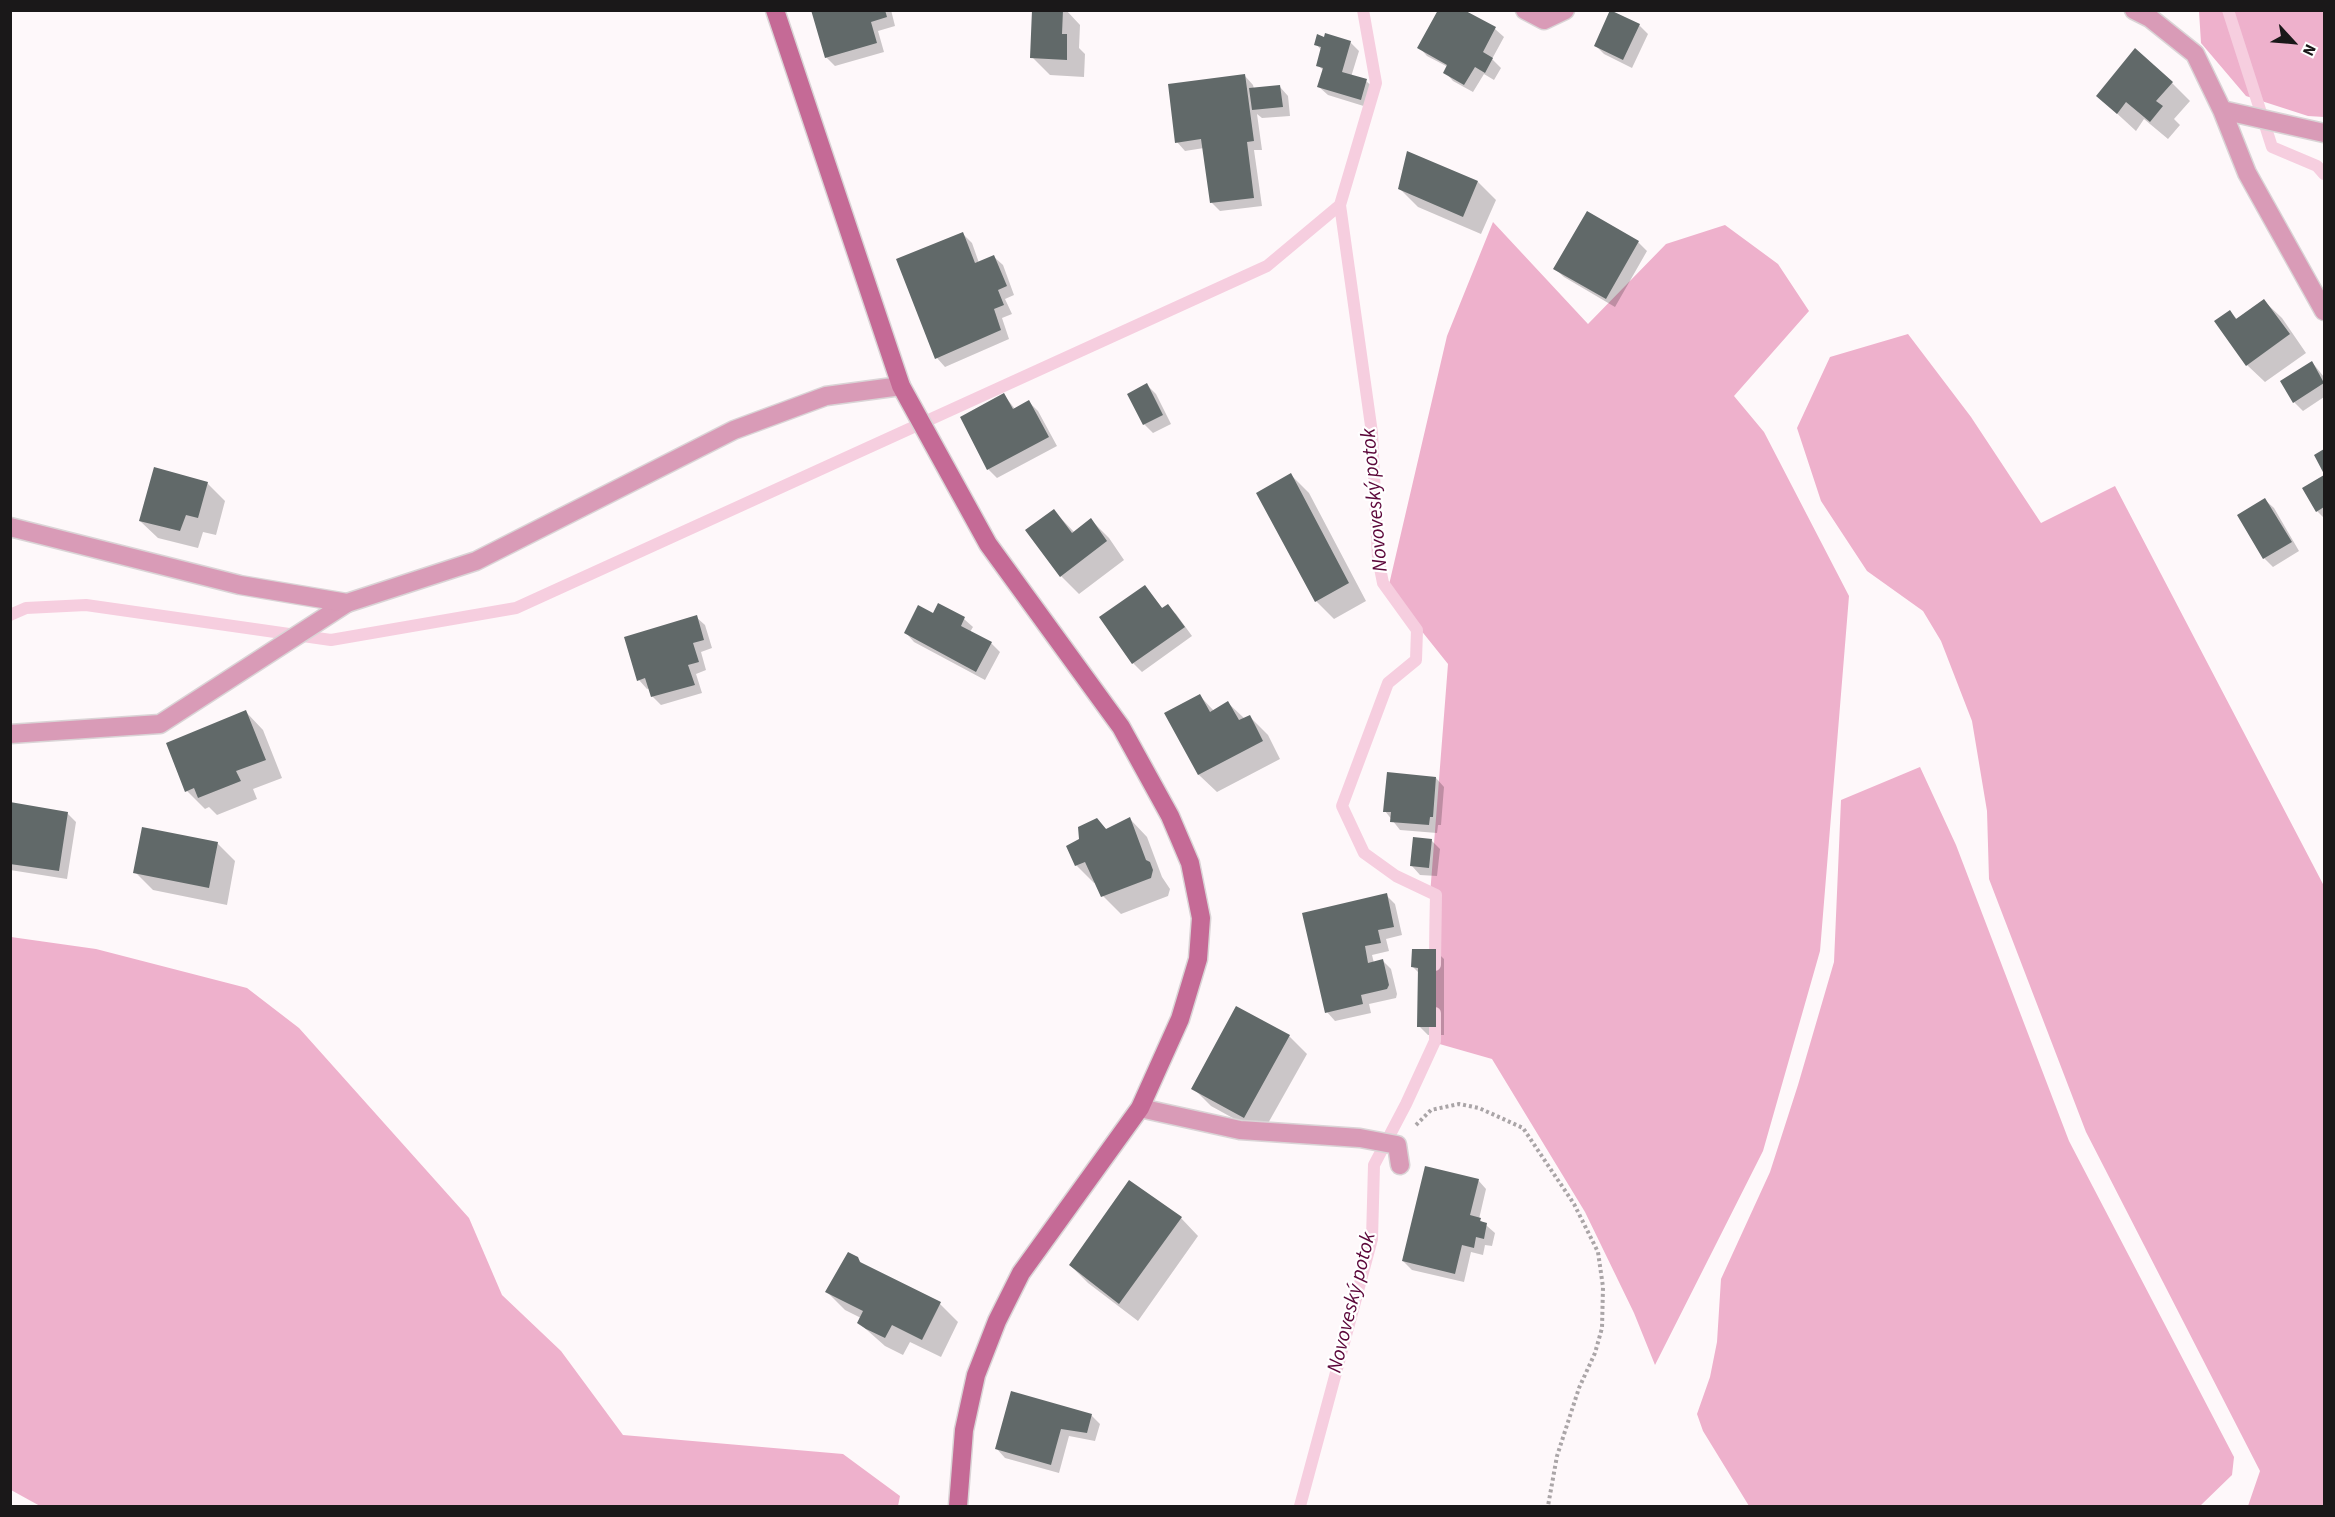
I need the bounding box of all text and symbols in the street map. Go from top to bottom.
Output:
north arrow [2263,12,2323,72]
text: N [2297,40,2321,59]
water label: Novoveský potok [1357,427,1395,573]
water label: Novoveský potok [1323,1230,1383,1376]

